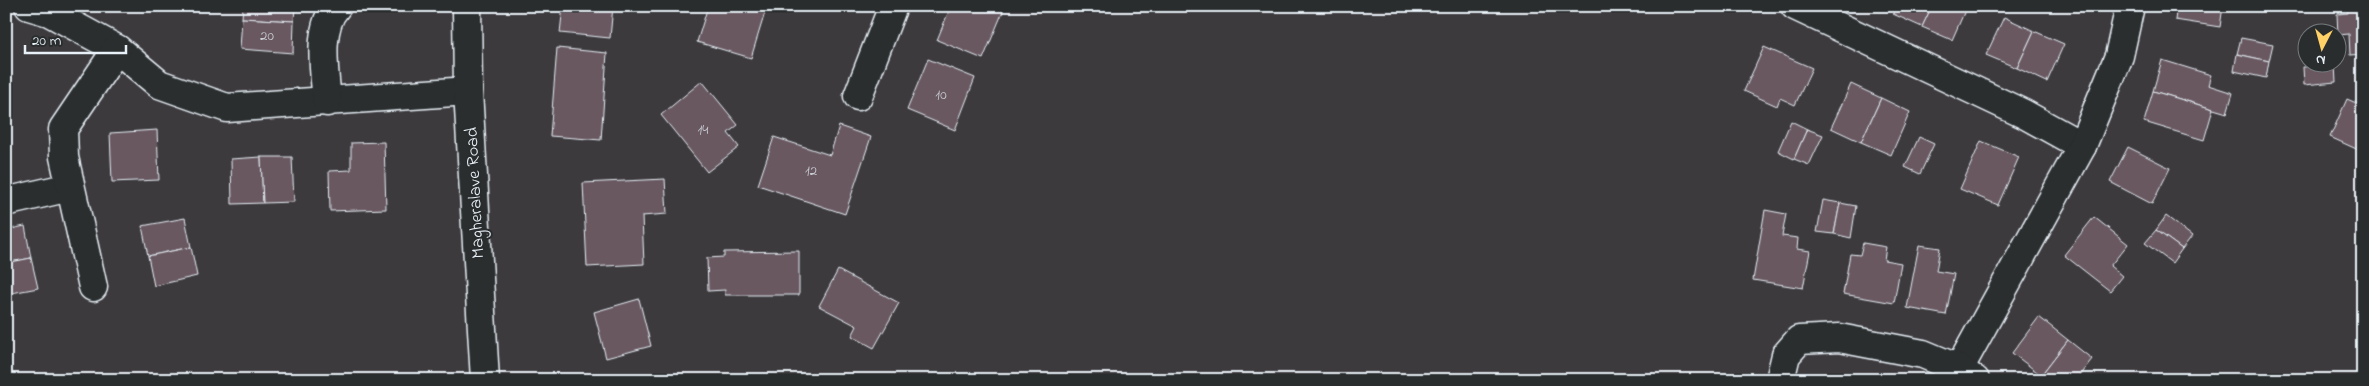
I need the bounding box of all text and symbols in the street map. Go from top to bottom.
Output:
scale bar [25,22,126,54]
north arrow [2296,22,2346,72]
house number: 20 [260,25,274,47]
text: 20 m [32,30,62,52]
text: N [2315,49,2327,70]
house number: 10 [935,84,947,106]
house number: 14 [698,119,708,141]
street label: Magheralave Road [460,126,493,259]
house number: 12 [805,160,818,182]

